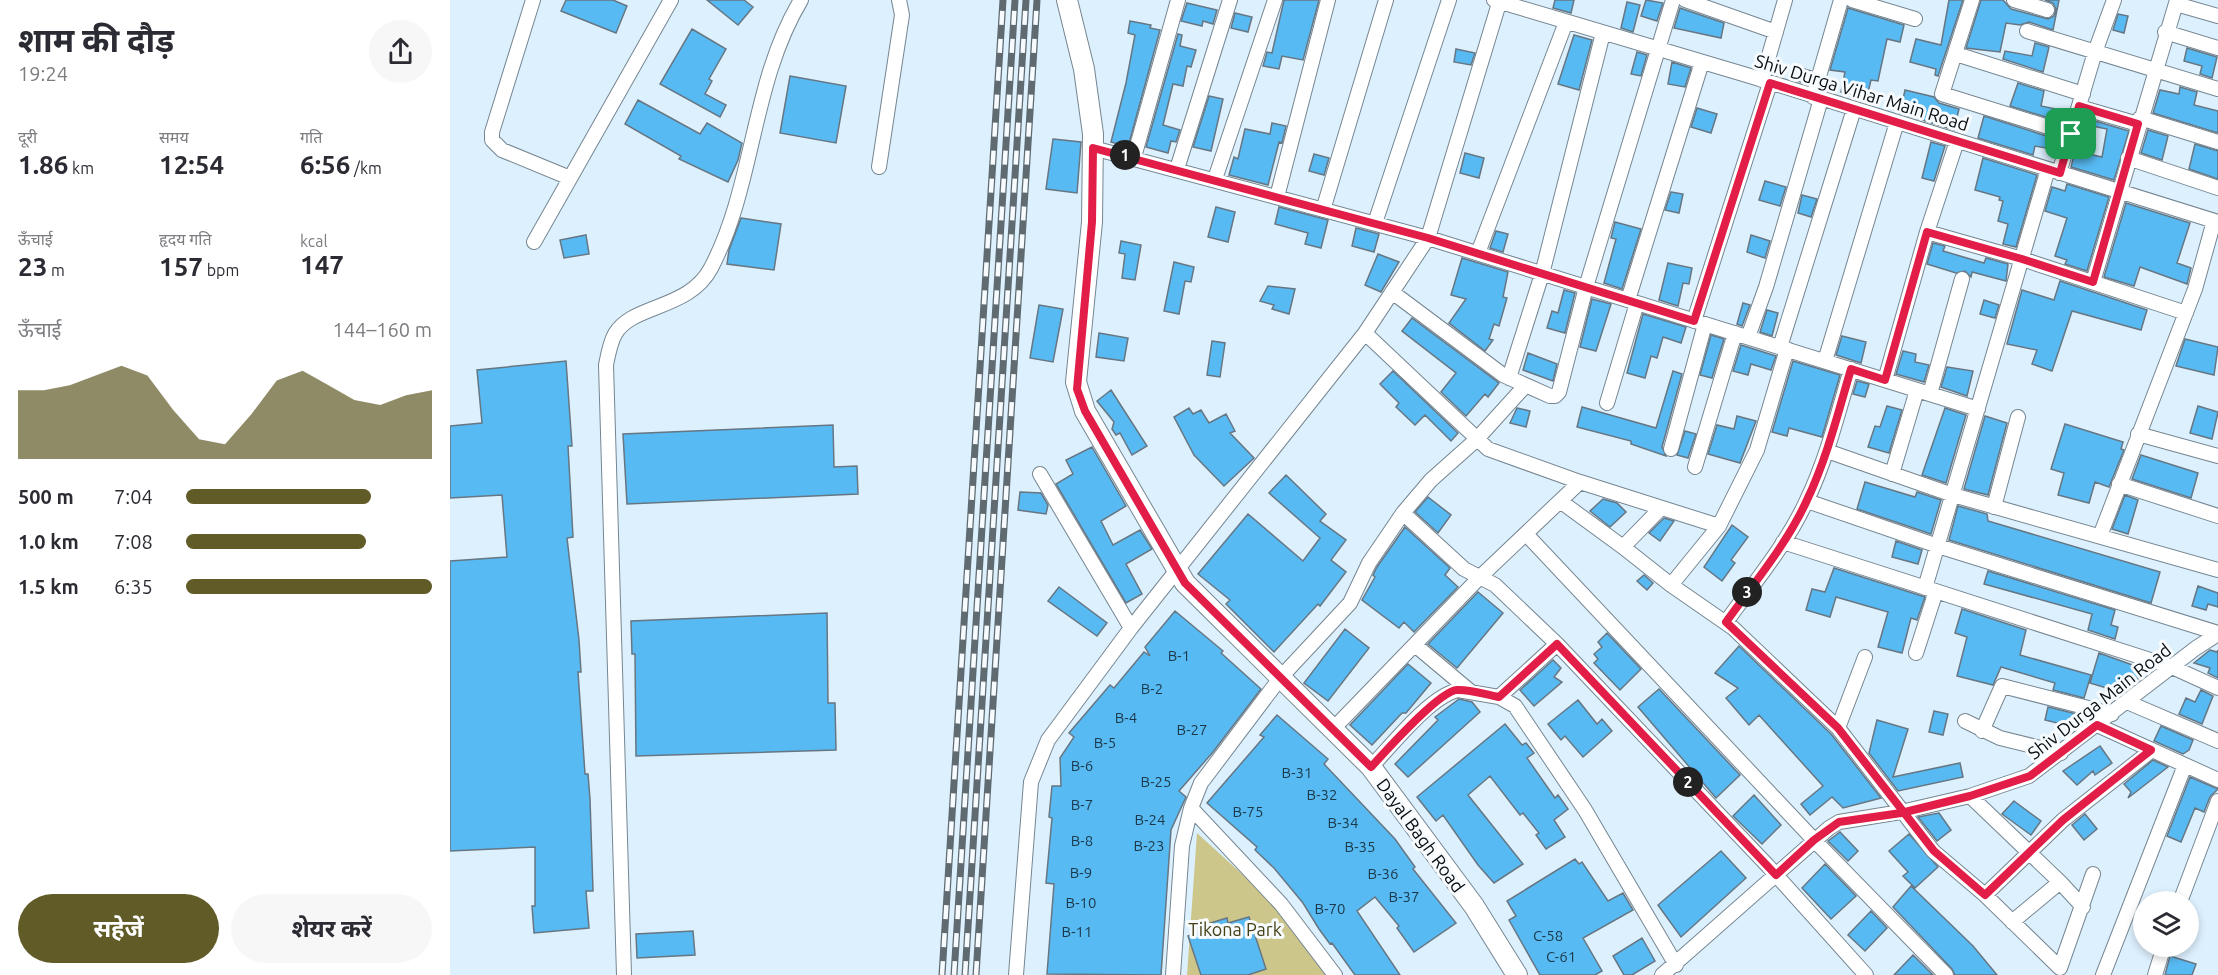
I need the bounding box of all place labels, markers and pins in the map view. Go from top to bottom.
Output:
pin [2045,108,2096,159]
pin: 1 [1110,140,1140,170]
pin: 3 [1732,577,1762,607]
pin: 2 [1673,767,1703,797]

